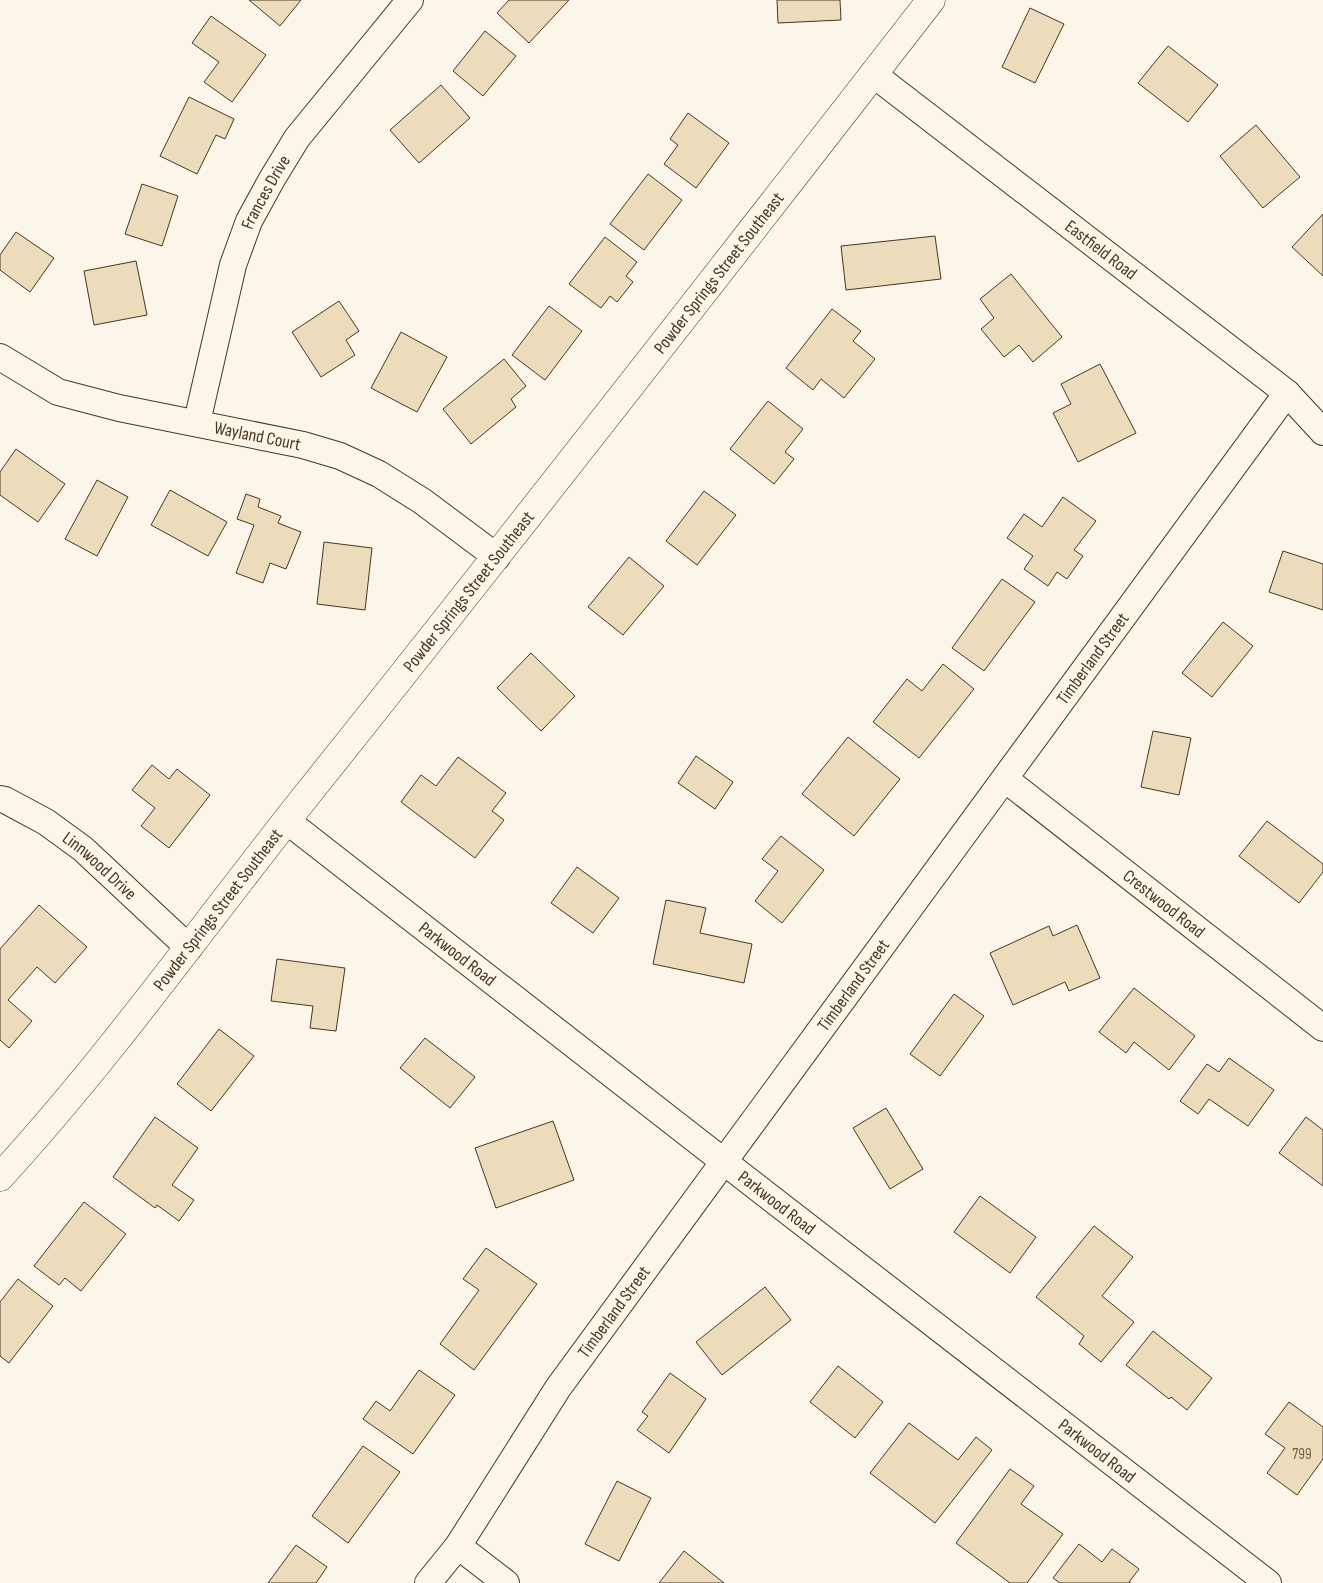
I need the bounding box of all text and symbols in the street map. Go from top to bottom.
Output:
street label: Frances Drive [237,152,295,232]
street label: Powder Springs Street Southeast [650,188,789,358]
street label: Eastfield Road [1061,216,1141,284]
street label: Wayland Court [212,417,303,455]
street label: Powder Springs Street Southeast [399,507,539,676]
street label: Timberland Street [1052,608,1134,709]
street label: Powder Springs Street Southeast [149,824,287,995]
street label: Linnwood Drive [58,828,141,905]
street label: Crestwood Road [1119,865,1209,942]
street label: Parkwood Road [414,918,500,991]
street label: Timberland Street [813,935,894,1035]
street label: Parkwood Road [734,1167,819,1239]
street label: Timberland Street [574,1262,655,1362]
street label: Parkwood Road [1054,1415,1139,1487]
house number: 799 [1292,1445,1312,1464]

